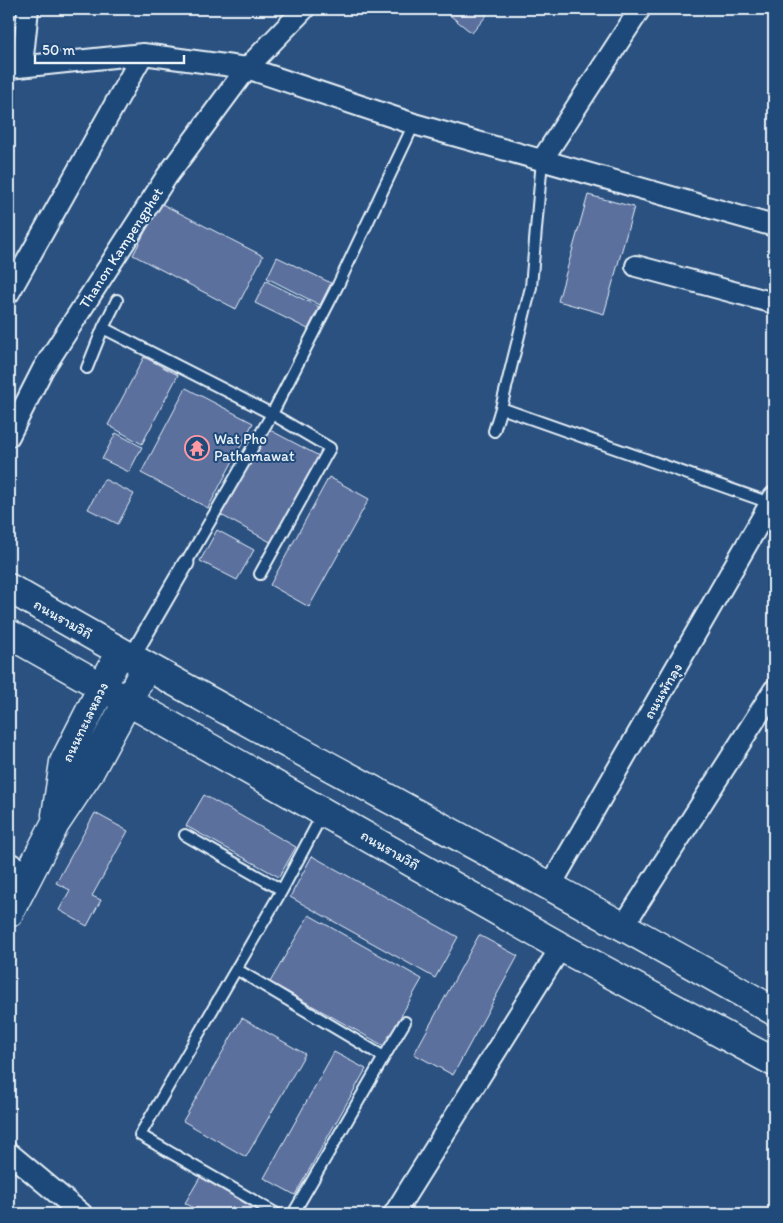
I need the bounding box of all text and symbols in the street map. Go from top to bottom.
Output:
scale bar [35,32,184,64]
text: 50 m [42,41,75,59]
street label: Thanon Kampengphet [75,184,167,312]
place label: Wat Pho Pathamawat [214,430,295,465]
temple icon: Wat Pho Pathamawat [184,435,210,461]
street label: ถนนรามวิถี [30,595,96,643]
street label: ถนนพัทลุง [640,660,687,723]
street label: ถนนทะเลหลวง [58,679,112,765]
street label: ถนนรามวิถี [357,826,423,874]

